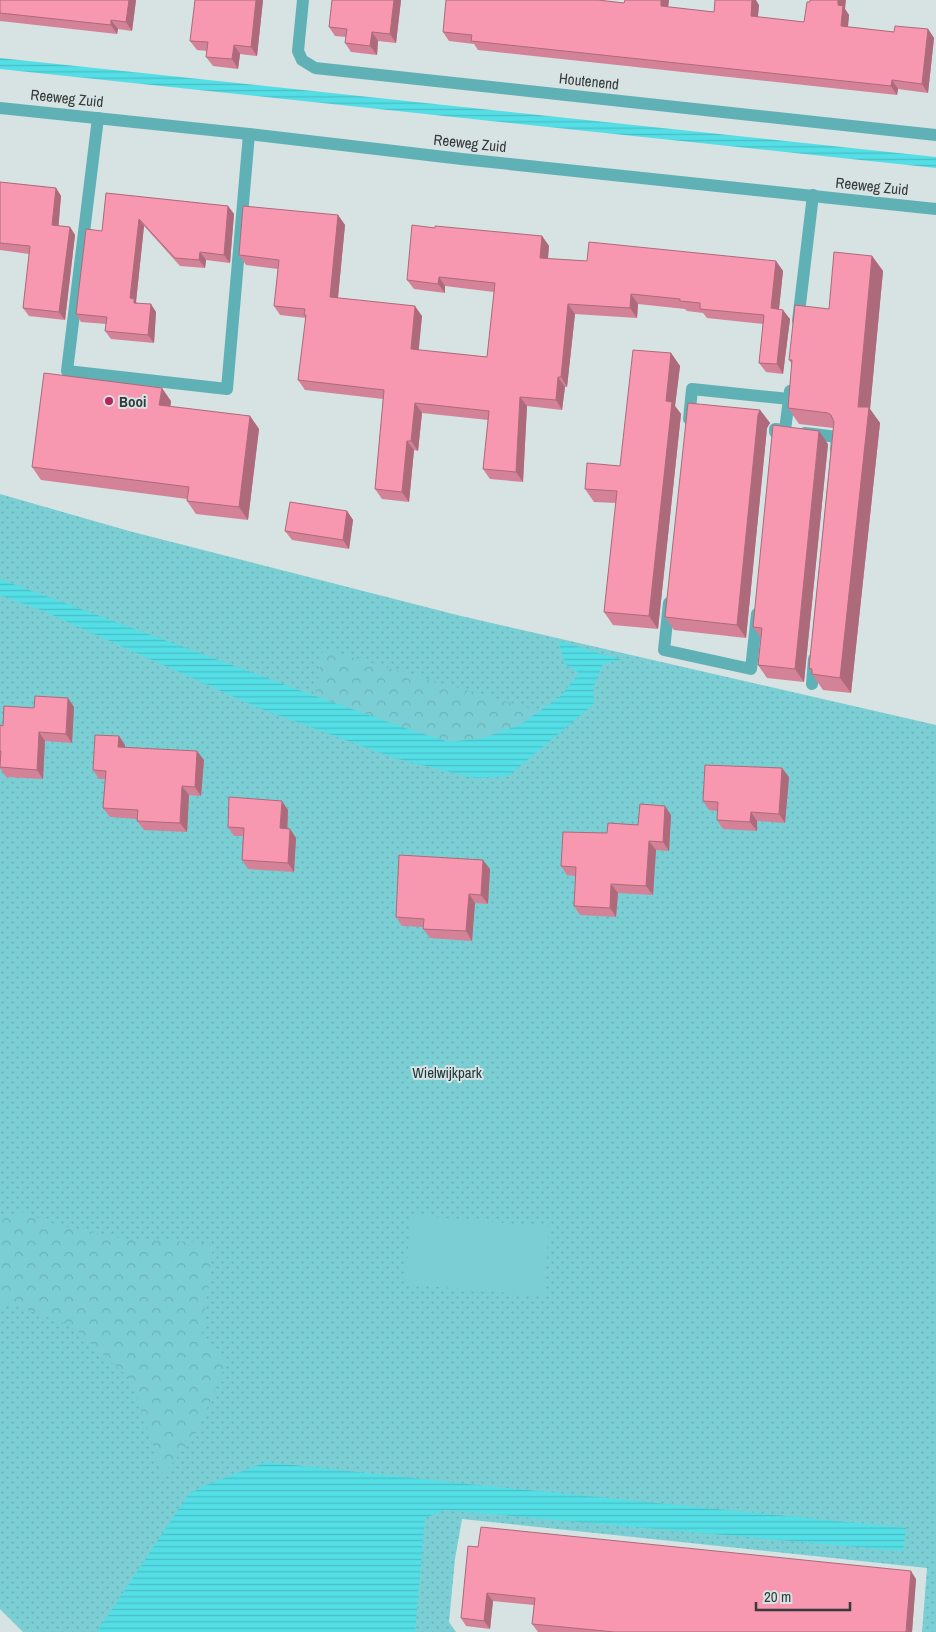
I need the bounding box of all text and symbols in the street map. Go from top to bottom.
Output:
street label: Houtenend [558,67,620,95]
street label: Reeweg Zuid [30,84,104,112]
street label: Reeweg Zuid [433,129,507,157]
street label: Reeweg Zuid [835,172,909,200]
place label: Booi [119,391,146,412]
marker: Booi [103,395,115,407]
park label: Wielwijkpark [412,1062,483,1083]
scale bar [756,1580,850,1612]
text: 20 m [764,1586,791,1607]

